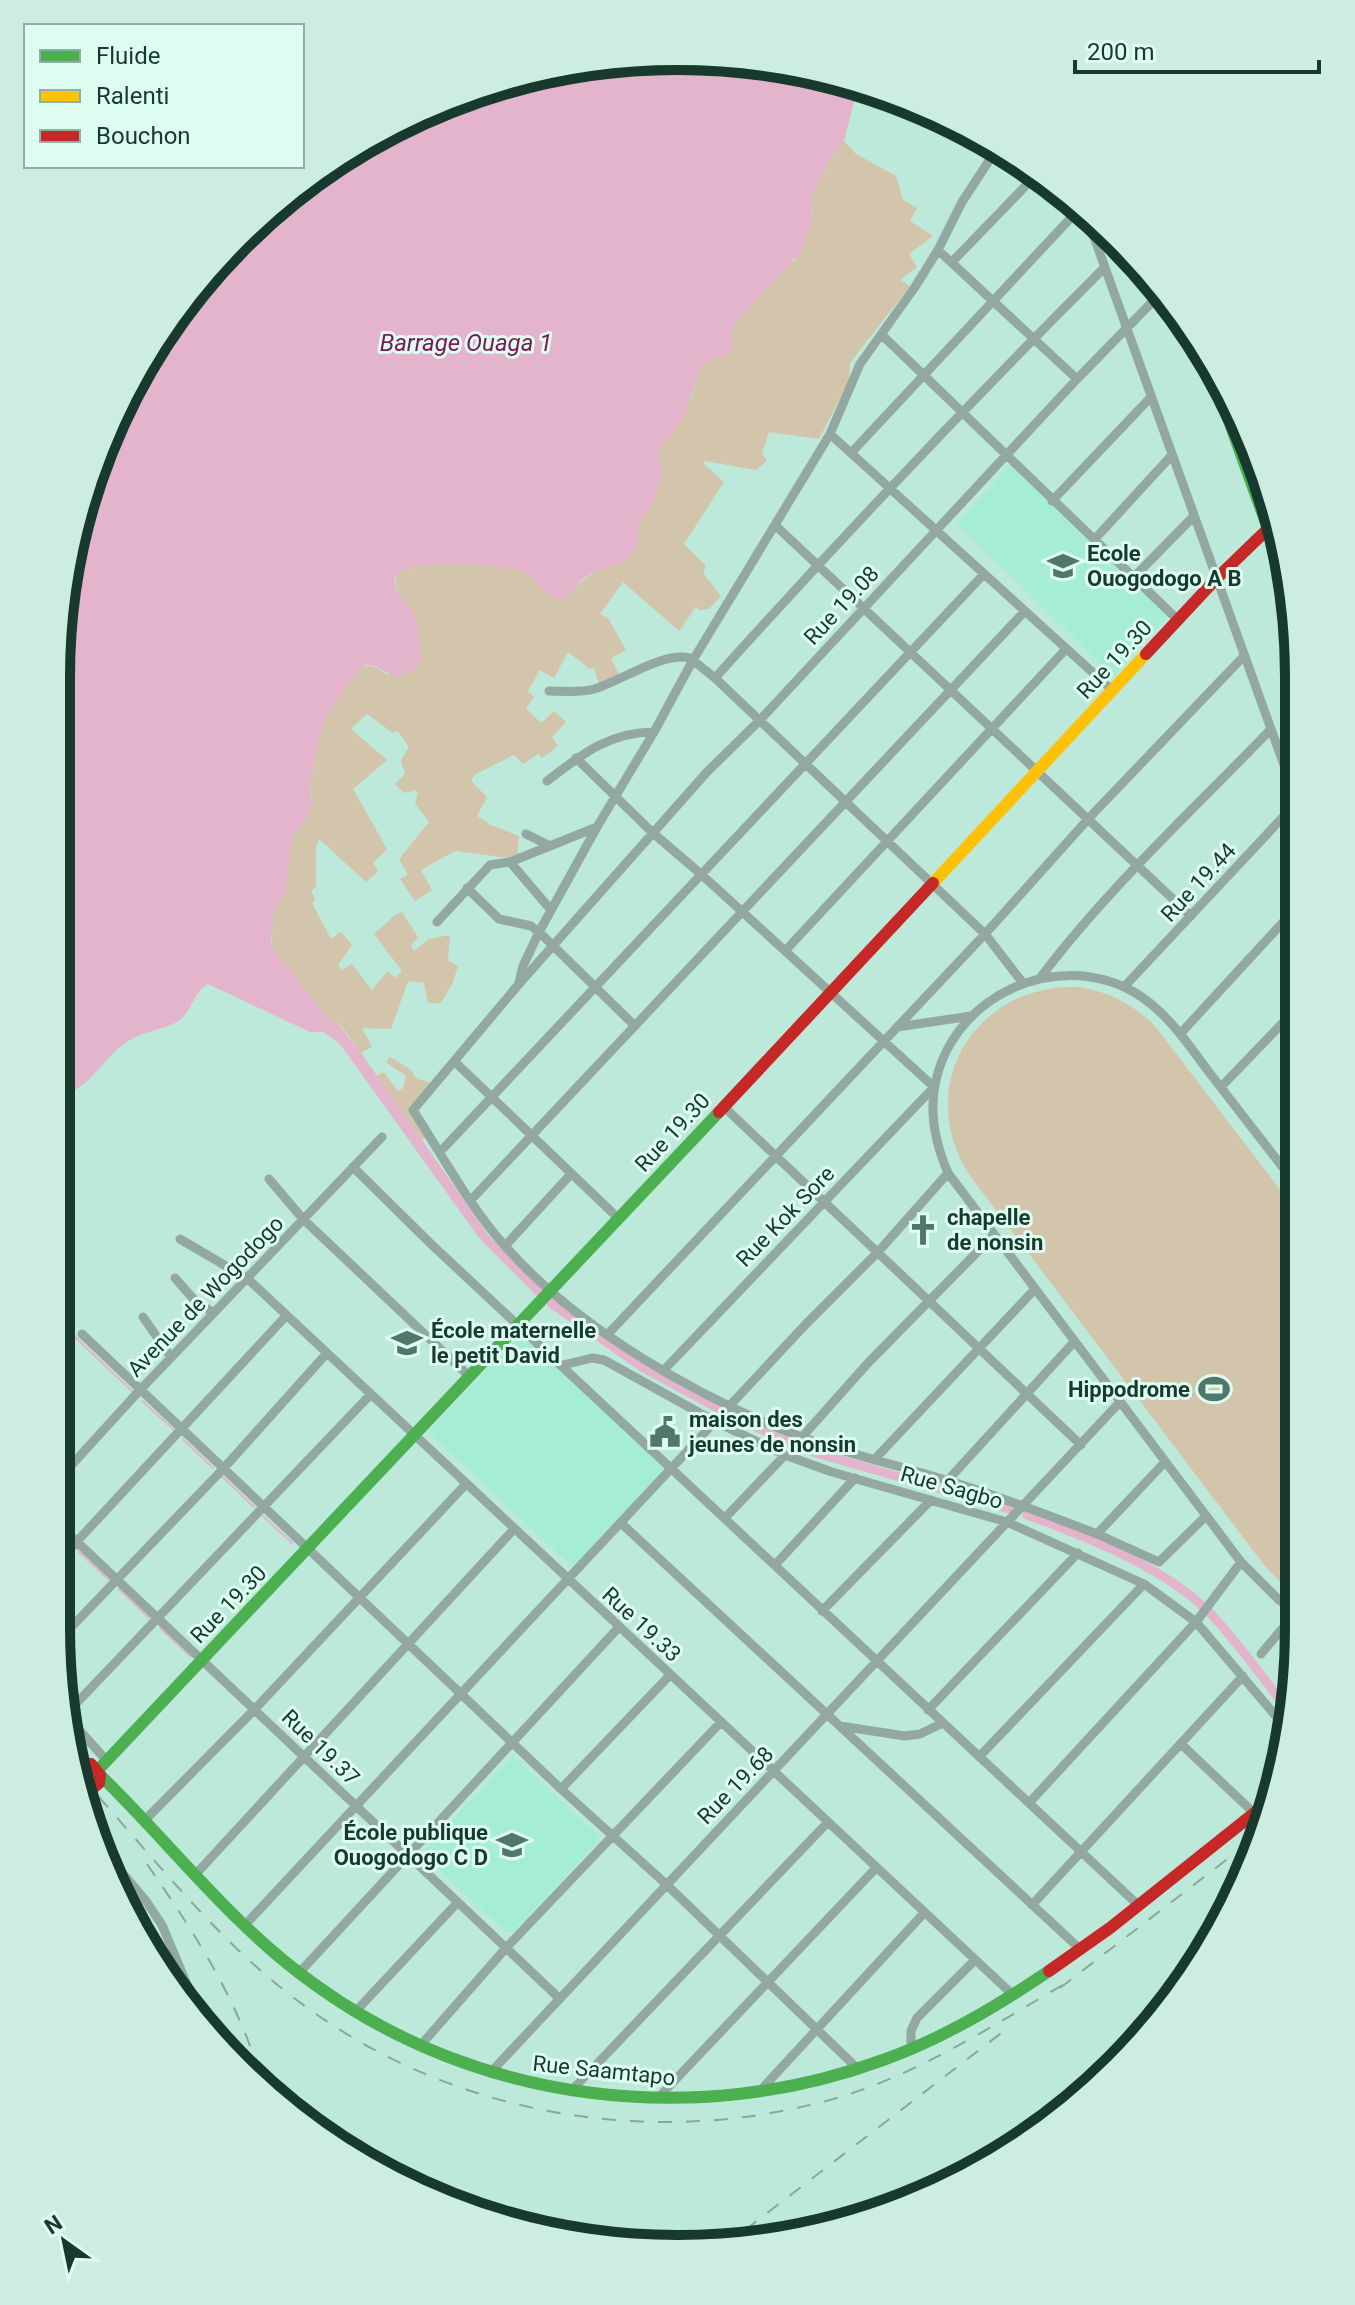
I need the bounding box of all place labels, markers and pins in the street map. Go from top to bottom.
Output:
place label: Ecole Ouogodogo A B [1087,541,1241,591]
school or university icon: Ecole Ouogodogo A B [1046,549,1080,583]
place label: chapelle de nonsin [947,1205,1043,1255]
church icon: chapelle de nonsin [906,1213,940,1247]
place label: École maternelle le petit David [431,1318,596,1368]
school or university icon: École maternelle le petit David [390,1326,424,1360]
sports icon: Hippodrome [1197,1372,1231,1406]
place label: Hippodrome [1068,1377,1190,1402]
place label: maison des jeunes de nonsin [687,1407,856,1457]
public building icon: maison des jeunes de nonsin [648,1415,682,1449]
place label: École publique Ouogodogo C D [334,1820,488,1870]
school or university icon: École publique Ouogodogo C D [495,1828,529,1862]

